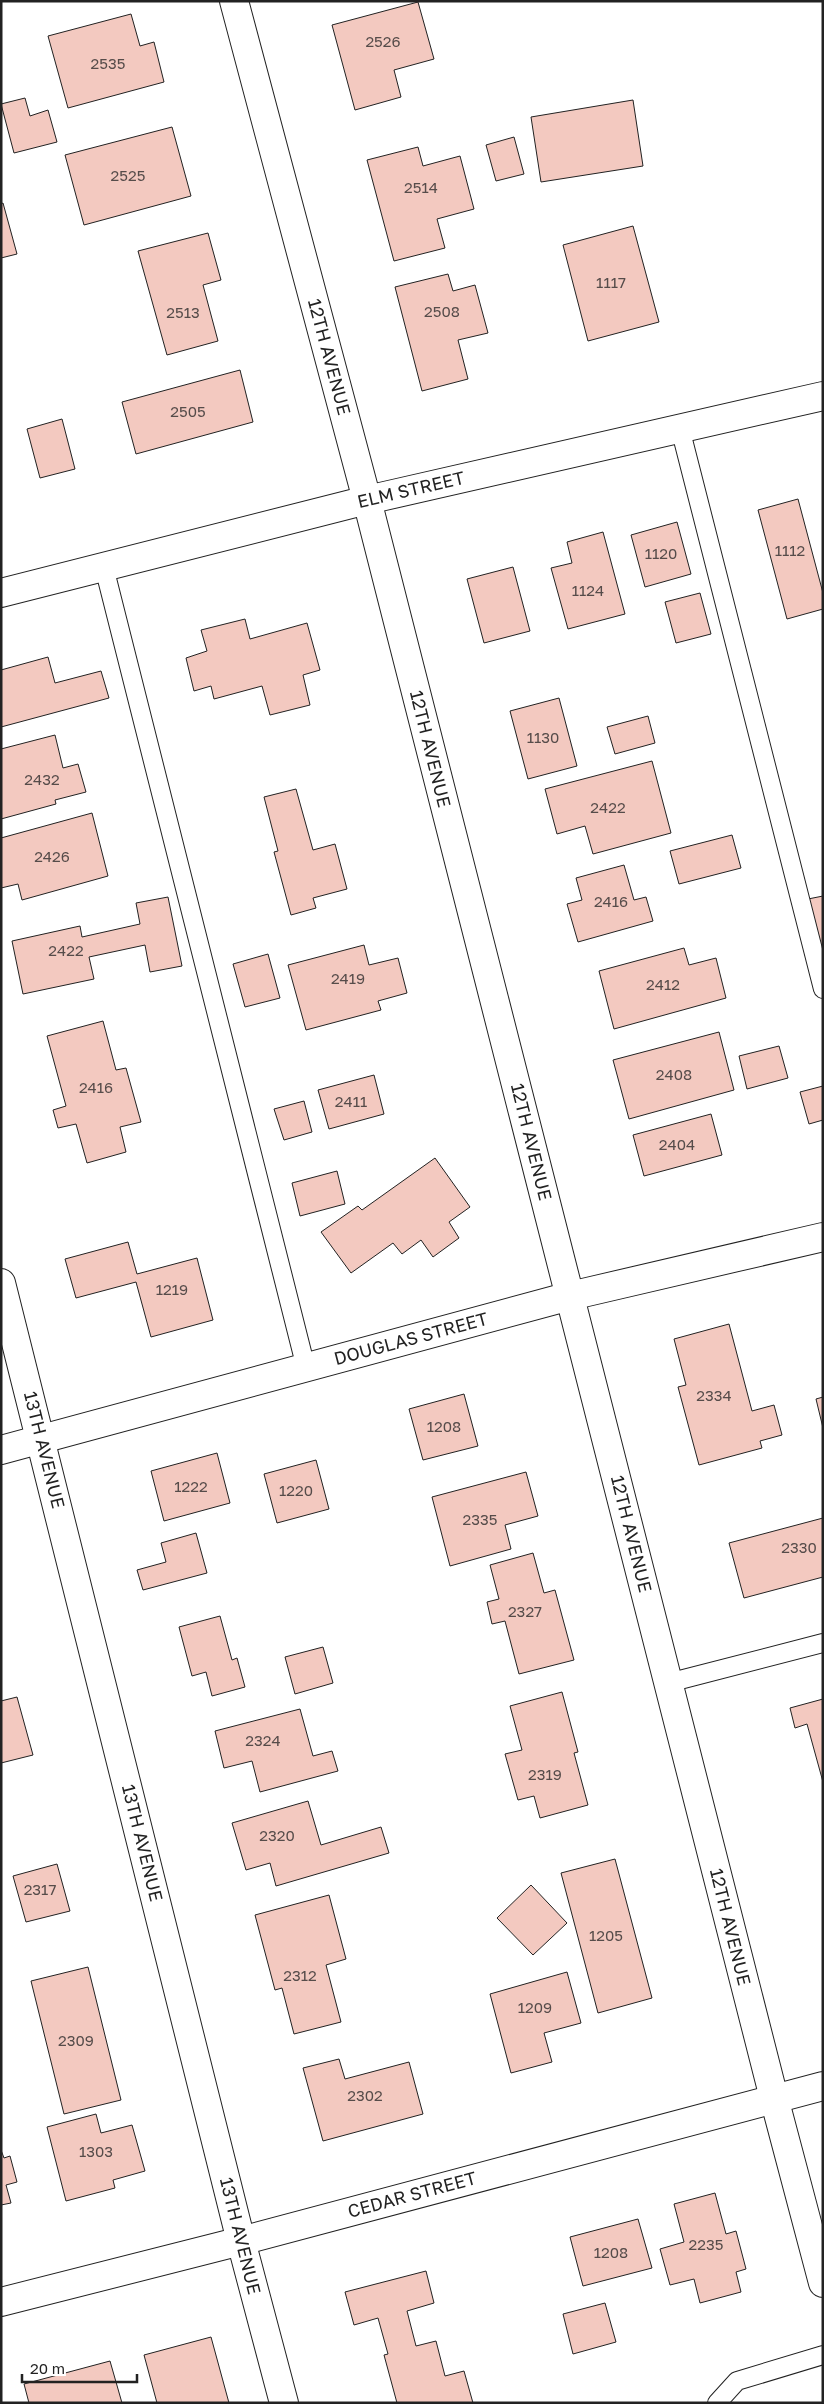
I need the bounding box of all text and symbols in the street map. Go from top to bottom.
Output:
house number: 2526 [365,32,401,50]
house number: 2535 [91,54,125,72]
house number: 2525 [111,166,145,184]
house number: 2514 [404,178,438,196]
house number: 1117 [596,273,626,291]
street label: 12TH AVENUE [304,296,356,417]
house number: 2508 [424,302,460,320]
house number: 2513 [166,303,200,321]
house number: 2505 [170,402,206,420]
street label: ELM STREET [355,466,466,512]
house number: 1112 [775,541,805,559]
house number: 1120 [645,544,677,562]
house number: 1124 [572,581,604,599]
street label: 12TH AVENUE [406,688,456,810]
house number: 1130 [527,728,559,746]
house number: 2432 [24,770,60,788]
house number: 2422 [590,798,626,816]
house number: 2426 [34,847,70,865]
house number: 2416 [594,892,628,910]
house number: 2422 [48,941,84,959]
house number: 2419 [331,969,365,987]
house number: 2412 [646,975,680,993]
house number: 2408 [656,1065,692,1083]
house number: 2416 [79,1078,113,1096]
street label: 12TH AVENUE [507,1081,557,1203]
house number: 2411 [335,1092,367,1110]
house number: 2404 [659,1135,695,1153]
house number: 1219 [156,1280,188,1298]
street label: DOUGLAS STREET [331,1307,490,1369]
house number: 2334 [696,1386,732,1404]
street label: 13TH AVENUE [20,1389,70,1511]
house number: 1208 [427,1417,461,1435]
street label: 12TH AVENUE [607,1473,657,1595]
house number: 1222 [174,1477,208,1495]
house number: 1220 [279,1481,313,1499]
house number: 2335 [463,1510,497,1528]
house number: 2330 [781,1538,817,1556]
house number: 2327 [508,1602,542,1620]
house number: 2324 [245,1731,281,1749]
house number: 2319 [528,1765,562,1783]
street label: 13TH AVENUE [118,1782,168,1904]
house number: 2320 [259,1826,295,1844]
street label: 12TH AVENUE [706,1866,756,1988]
house number: 2317 [24,1880,56,1898]
house number: 1205 [589,1926,623,1944]
house number: 2312 [283,1966,317,1984]
house number: 1209 [518,1998,552,2016]
house number: 2309 [58,2031,94,2049]
house number: 2302 [347,2086,383,2104]
house number: 1303 [79,2142,113,2160]
street label: CEDAR STREET [345,2166,478,2222]
street label: 13TH AVENUE [216,2175,266,2297]
house number: 2235 [689,2235,723,2253]
house number: 1208 [594,2243,628,2261]
scale bar [22,2352,138,2384]
text: 20 m [30,2359,65,2377]

